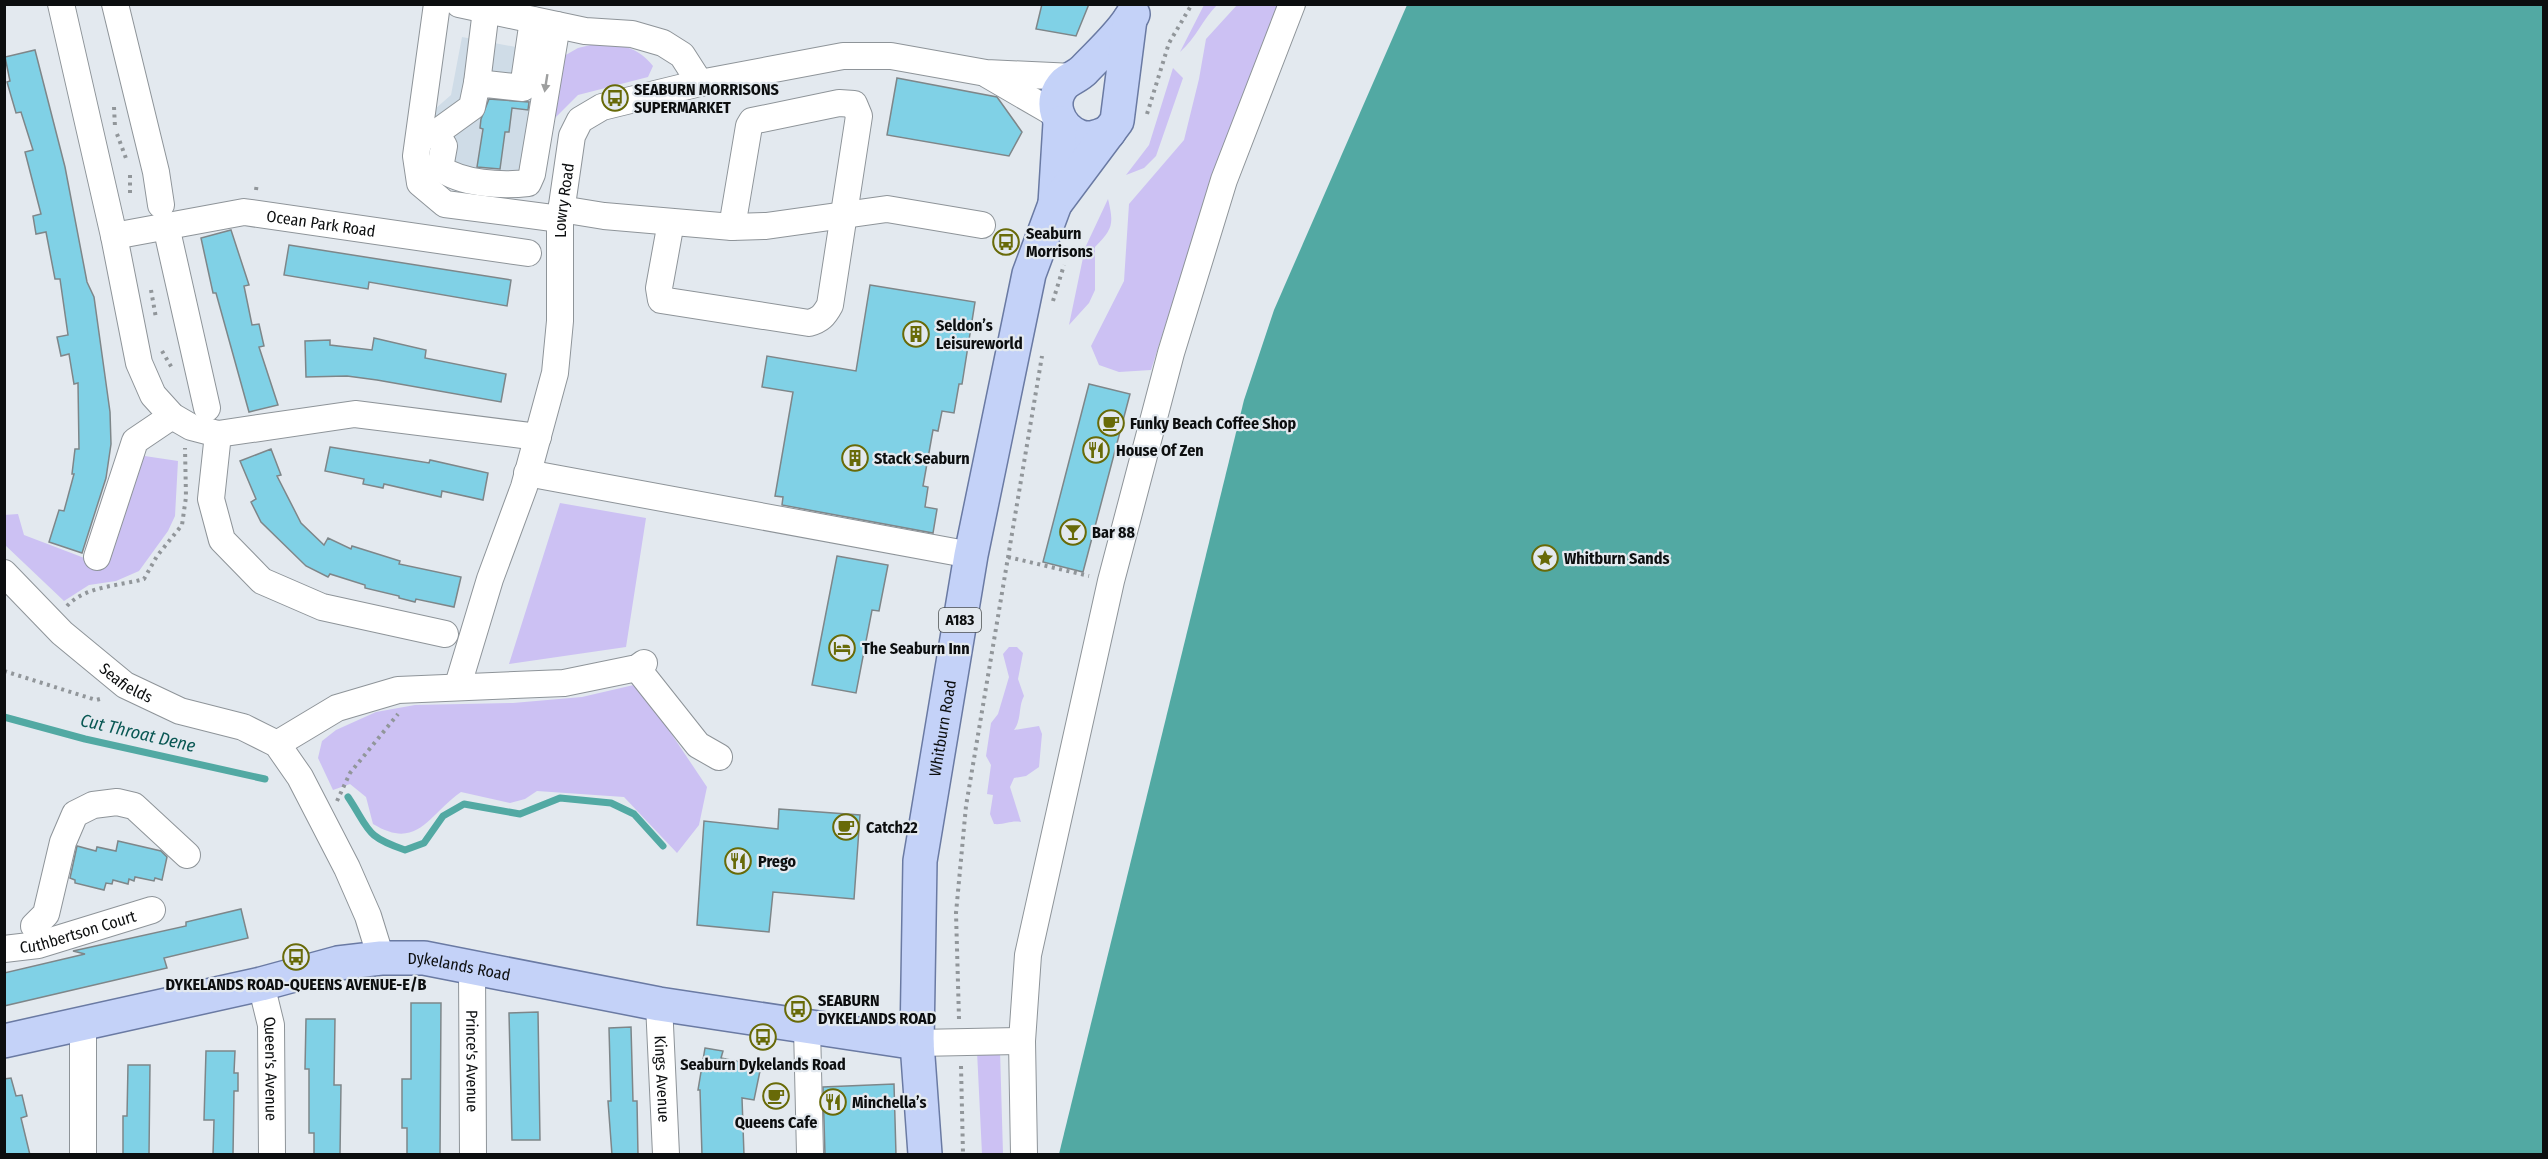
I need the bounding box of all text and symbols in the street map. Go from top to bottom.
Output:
one-way arrow [542,73,551,92]
place label: SEABURN MORRISONS SUPERMARKET [634,80,779,117]
bus stop icon: SEABURN MORRISONS SUPERMARKET [600,83,630,113]
street label: Lowry Road [551,162,578,238]
street label: Ocean Park Road [265,206,377,241]
place label: Seaburn Morrisons [1026,224,1093,261]
bus stop icon: Seaburn Morrisons [991,227,1021,257]
place label: Seldon’s Leisureworld [936,316,1023,353]
building icon: Seldon’s Leisureworld [901,319,931,349]
cafe icon: Funky Beach Coffee Shop [1096,408,1126,438]
place label: Funky Beach Coffee Shop [1130,414,1297,433]
restaurant icon: House Of Zen [1081,435,1111,465]
place label: House Of Zen [1116,441,1204,460]
building icon: Stack Seaburn [840,443,870,473]
place label: Stack Seaburn [874,449,970,468]
bar icon: Bar 88 [1058,517,1088,547]
place label: Bar 88 [1092,523,1136,542]
place icon: Whitburn Sands [1530,543,1560,573]
place label: Whitburn Sands [1564,549,1669,568]
road number: A183 [939,608,981,632]
hotel icon: The Seaburn Inn [827,633,857,663]
place label: The Seaburn Inn [862,639,970,658]
street label: Seafields [96,659,156,707]
street label: Whitburn Road [925,679,960,778]
water label: Cut Throat Dene [78,709,198,757]
cafe icon: Catch22 [831,812,861,842]
place label: Catch22 [866,818,918,837]
restaurant icon: Prego [723,846,753,876]
place label: Prego [758,852,797,871]
street label: Cuthbertson Court [19,906,139,957]
bus stop icon: DYKELANDS ROAD-QUEENS AVENUE-E/B [281,942,311,972]
street label: Dykelands Road [407,949,512,985]
place label: DYKELANDS ROAD-QUEENS AVENUE-E/B [166,975,426,994]
place label: SEABURN DYKELANDS ROAD [818,991,937,1028]
bus stop icon: SEABURN DYKELANDS ROAD [783,994,813,1024]
street label: Prince's Avenue [462,1010,482,1112]
street label: Queen's Avenue [259,1015,281,1121]
bus stop icon: Seaburn Dykelands Road [748,1022,778,1052]
street label: Kings Avenue [650,1035,674,1123]
place label: Seaburn Dykelands Road [680,1055,846,1074]
cafe icon: Queens Cafe [761,1081,791,1111]
restaurant icon: Minchella’s [818,1087,848,1117]
place label: Minchella’s [852,1093,926,1112]
place label: Queens Cafe [735,1113,817,1132]

